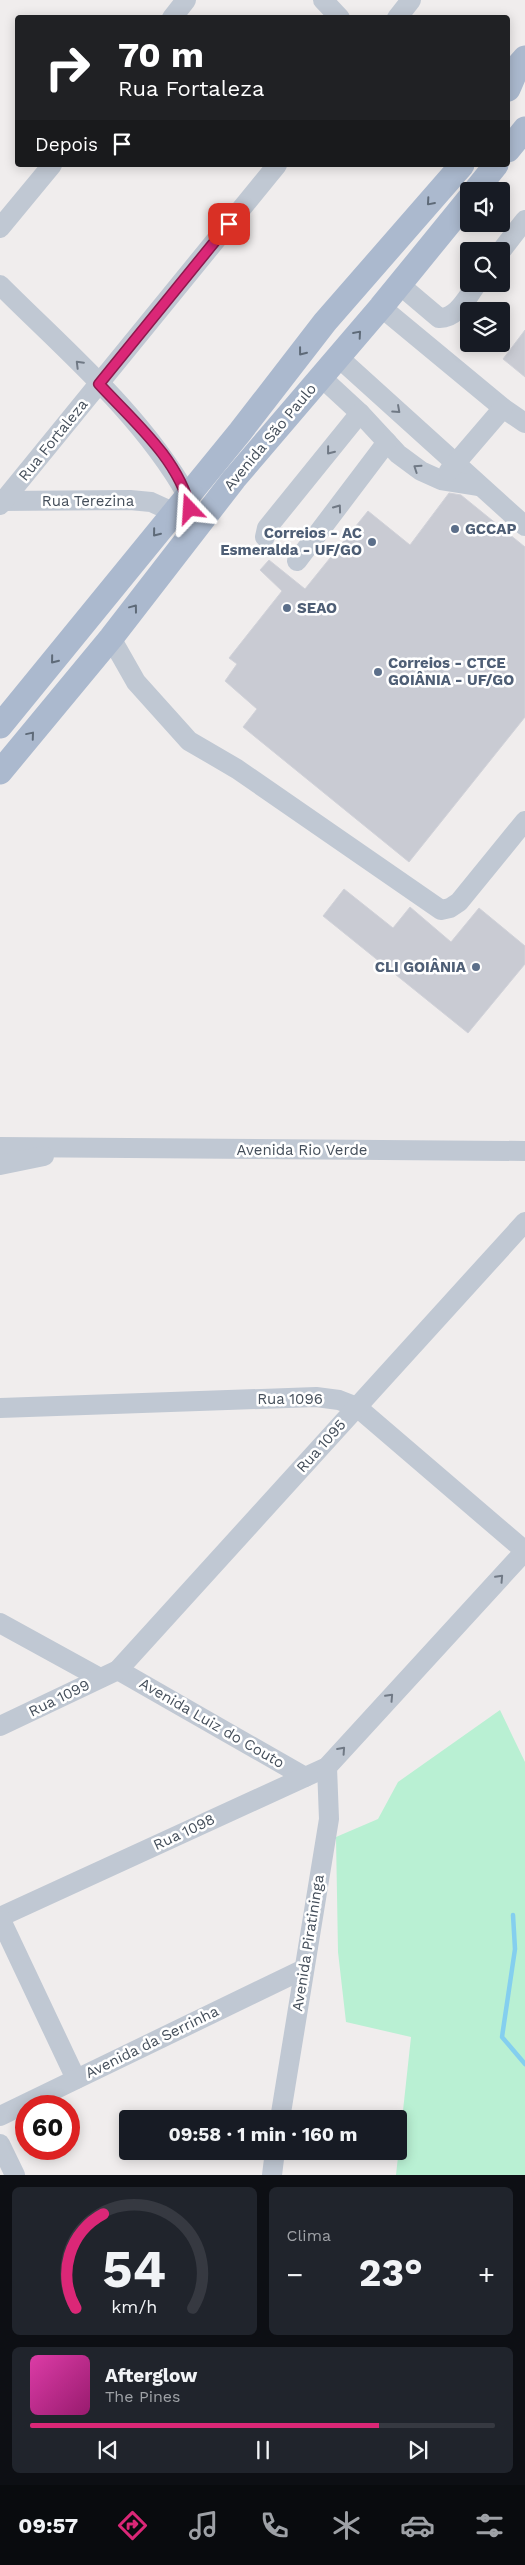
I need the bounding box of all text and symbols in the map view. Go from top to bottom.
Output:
text: 70 m [118,34,204,76]
icon: right [35,35,100,100]
text: Rua Fortaleza [118,76,264,101]
icon: arrive [108,130,136,158]
text: Depois [35,133,98,156]
map controls [460,182,510,352]
button: sound [460,182,510,232]
one-way arrow [426,196,435,205]
pin [208,203,250,245]
icon: arrive [215,210,243,238]
button: search [460,242,510,292]
button: layers [460,302,510,352]
one-way arrow [353,331,361,340]
one-way arrow [299,346,307,355]
one-way arrow [76,360,85,369]
street label: Avenida São Paulo [220,380,320,494]
street label: Rua Fortaleza [15,395,92,484]
one-way arrow [392,404,401,413]
one-way arrow [327,445,335,454]
one-way arrow [413,465,423,474]
position arrow [163,482,215,534]
street label: Rua Terezina [42,492,135,510]
one-way arrow [332,505,340,514]
place label: GCCAP [465,520,516,538]
marker: GCCAP [449,523,461,535]
place label: Correios - AC Esmeralda - UF/GO [220,524,362,559]
one-way arrow [153,528,162,537]
marker: Correios - AC Esmeralda - UF/GO [366,536,378,548]
place label: SEAO [297,599,337,617]
marker: SEAO [281,602,293,614]
one-way arrow [128,605,137,614]
one-way arrow [50,654,59,663]
place label: Correios - CTCE GOIÂNIA - UF/GO [388,654,514,689]
marker: Correios - CTCE GOIÂNIA - UF/GO [372,666,384,678]
one-way arrow [26,731,35,740]
place label: CLI GOIÂNIA [375,958,467,976]
marker: CLI GOIÂNIA [470,961,482,973]
street label: Avenida Rio Verde [237,1141,367,1159]
street label: Rua 1096 [257,1390,323,1408]
street label: Rua 1095 [292,1416,350,1476]
one-way arrow [494,1574,503,1583]
street label: Avenida Luiz do Couto [136,1674,288,1772]
street label: Rua 1099 [26,1676,92,1720]
one-way arrow [384,1694,393,1703]
one-way arrow [336,1747,345,1756]
street label: Rua 1098 [150,1810,218,1854]
street label: Avenida Piratininga [288,1873,328,2013]
street label: Avenida da Serrinha [82,2002,222,2082]
speed limit sign: 60 [15,2095,80,2160]
text: 09:58 · 1 min · 160 m [169,2123,357,2146]
text: Clima [287,2226,331,2245]
text: 54 [102,2239,166,2300]
text: 23° [359,2251,423,2295]
text: − [287,2258,303,2291]
text: + [478,2258,495,2291]
text: km/h [111,2296,157,2317]
text: Afterglow [105,2364,197,2387]
text: The Pines [105,2387,181,2406]
icon: previous [94,2436,122,2464]
icon: pause [249,2436,277,2464]
icon: next [404,2436,432,2464]
icon: directions [115,2508,150,2543]
icon: music [186,2508,221,2543]
icon: phone [257,2508,292,2543]
icon: climate [329,2508,364,2543]
icon: car [400,2508,435,2543]
icon: filters [472,2508,507,2543]
text: 09:57 [18,2513,78,2538]

